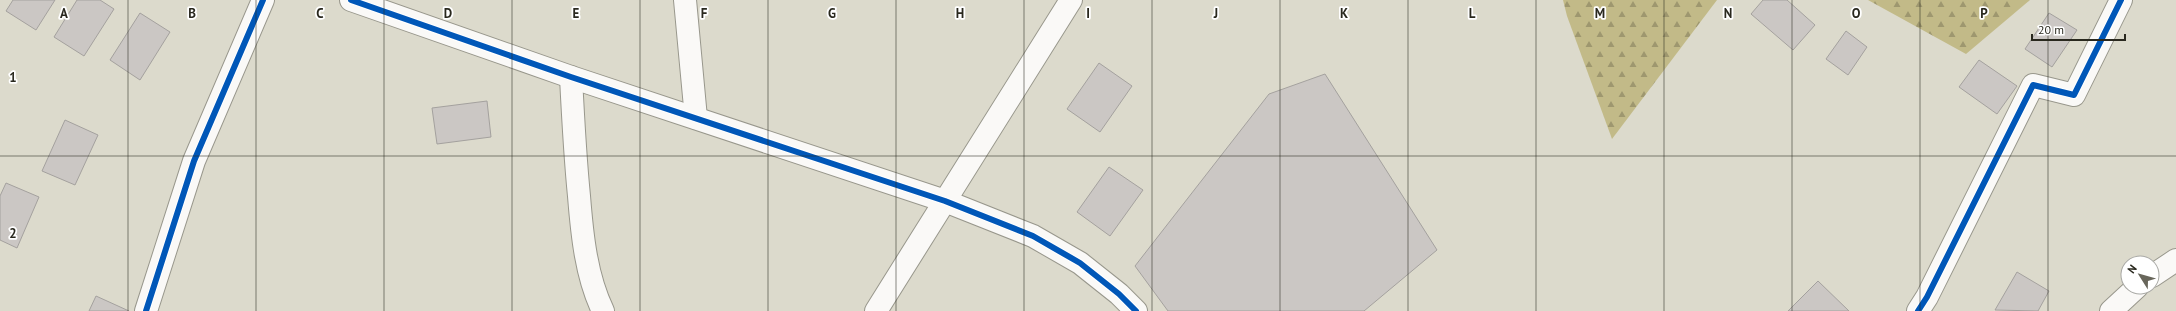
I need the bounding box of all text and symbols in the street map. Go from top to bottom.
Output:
text: A [60,5,68,22]
text: B [188,5,196,22]
text: C [316,5,324,22]
text: D [444,5,452,22]
text: E [573,5,580,22]
text: F [701,5,708,22]
text: G [828,5,836,22]
text: H [956,5,964,22]
text: I [1086,5,1090,22]
text: J [1213,5,1218,22]
text: K [1340,5,1348,22]
text: L [1469,5,1476,22]
text: M [1595,5,1605,22]
text: N [1724,5,1732,22]
text: O [1852,5,1861,22]
text: P [1980,5,1988,22]
scale bar [2032,16,2125,42]
text: 20 m [2038,22,2064,37]
text: 1 [9,69,17,86]
text: 2 [9,225,17,242]
north arrow [2120,255,2160,295]
text: N [2124,262,2140,276]

